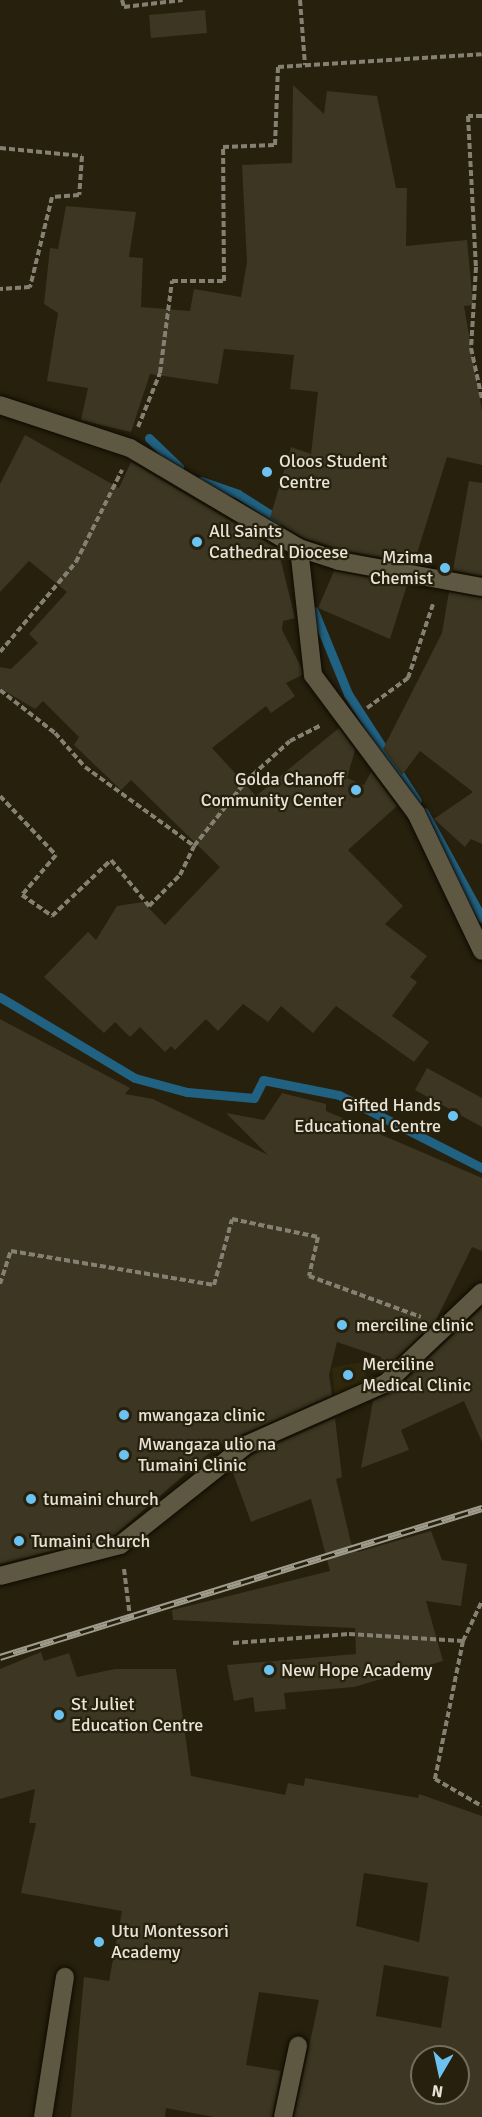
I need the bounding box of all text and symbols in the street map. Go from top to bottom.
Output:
place label: Oloos Student Centre [279,451,387,494]
marker: Oloos Student Centre [260,465,274,479]
place label: All Saints Cathedral Diocese [209,521,348,564]
marker: All Saints Cathedral Diocese [190,535,204,549]
place label: Mzima Chemist [370,547,433,590]
marker: Mzima Chemist [438,561,452,575]
place label: Golda Chanoff Community Center [201,769,344,812]
marker: Golda Chanoff Community Center [349,783,363,797]
place label: Gifted Hands Educational Centre [294,1095,441,1138]
marker: Gifted Hands Educational Centre [446,1109,460,1123]
place label: merciline clinic [356,1314,474,1336]
marker: merciline clinic [333,1316,351,1334]
place label: Merciline Medical Clinic [362,1354,471,1396]
marker: Merciline Medical Clinic [339,1366,357,1384]
place label: mwangaza clinic [138,1404,265,1426]
marker: mwangaza clinic [115,1406,133,1424]
place label: Mwangaza ulio na Tumaini Clinic [138,1434,276,1476]
marker: Mwangaza ulio na Tumaini Clinic [115,1446,133,1464]
place label: tumaini church [43,1488,159,1510]
marker: tumaini church [24,1492,38,1506]
place label: Tumaini Church [31,1530,150,1552]
marker: Tumaini Church [12,1534,26,1548]
place label: New Hope Academy [281,1659,432,1681]
marker: New Hope Academy [262,1663,276,1677]
place label: St Juliet Education Centre [71,1694,203,1736]
marker: St Juliet Education Centre [52,1708,66,1722]
place label: Utu Montessori Academy [111,1921,229,1964]
marker: Utu Montessori Academy [92,1935,106,1949]
north arrow [410,2045,470,2105]
text: N [430,2080,445,2102]

